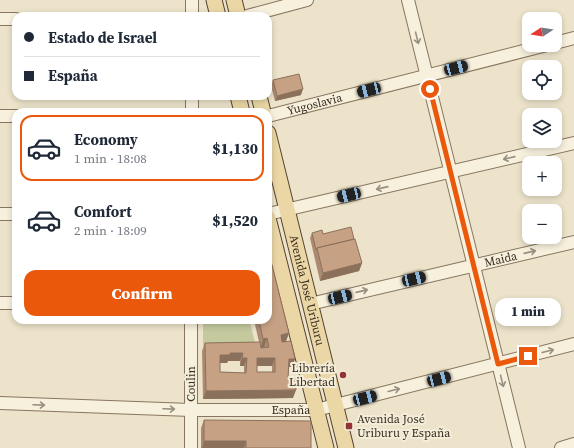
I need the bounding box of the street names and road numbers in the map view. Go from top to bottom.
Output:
street label: Yugoslavia [285,89,345,119]
street label: Avenida José Uriburu [286,233,328,347]
street label: Maida [483,247,520,271]
street label: Coulin [183,366,199,402]
street label: España [271,402,311,418]

